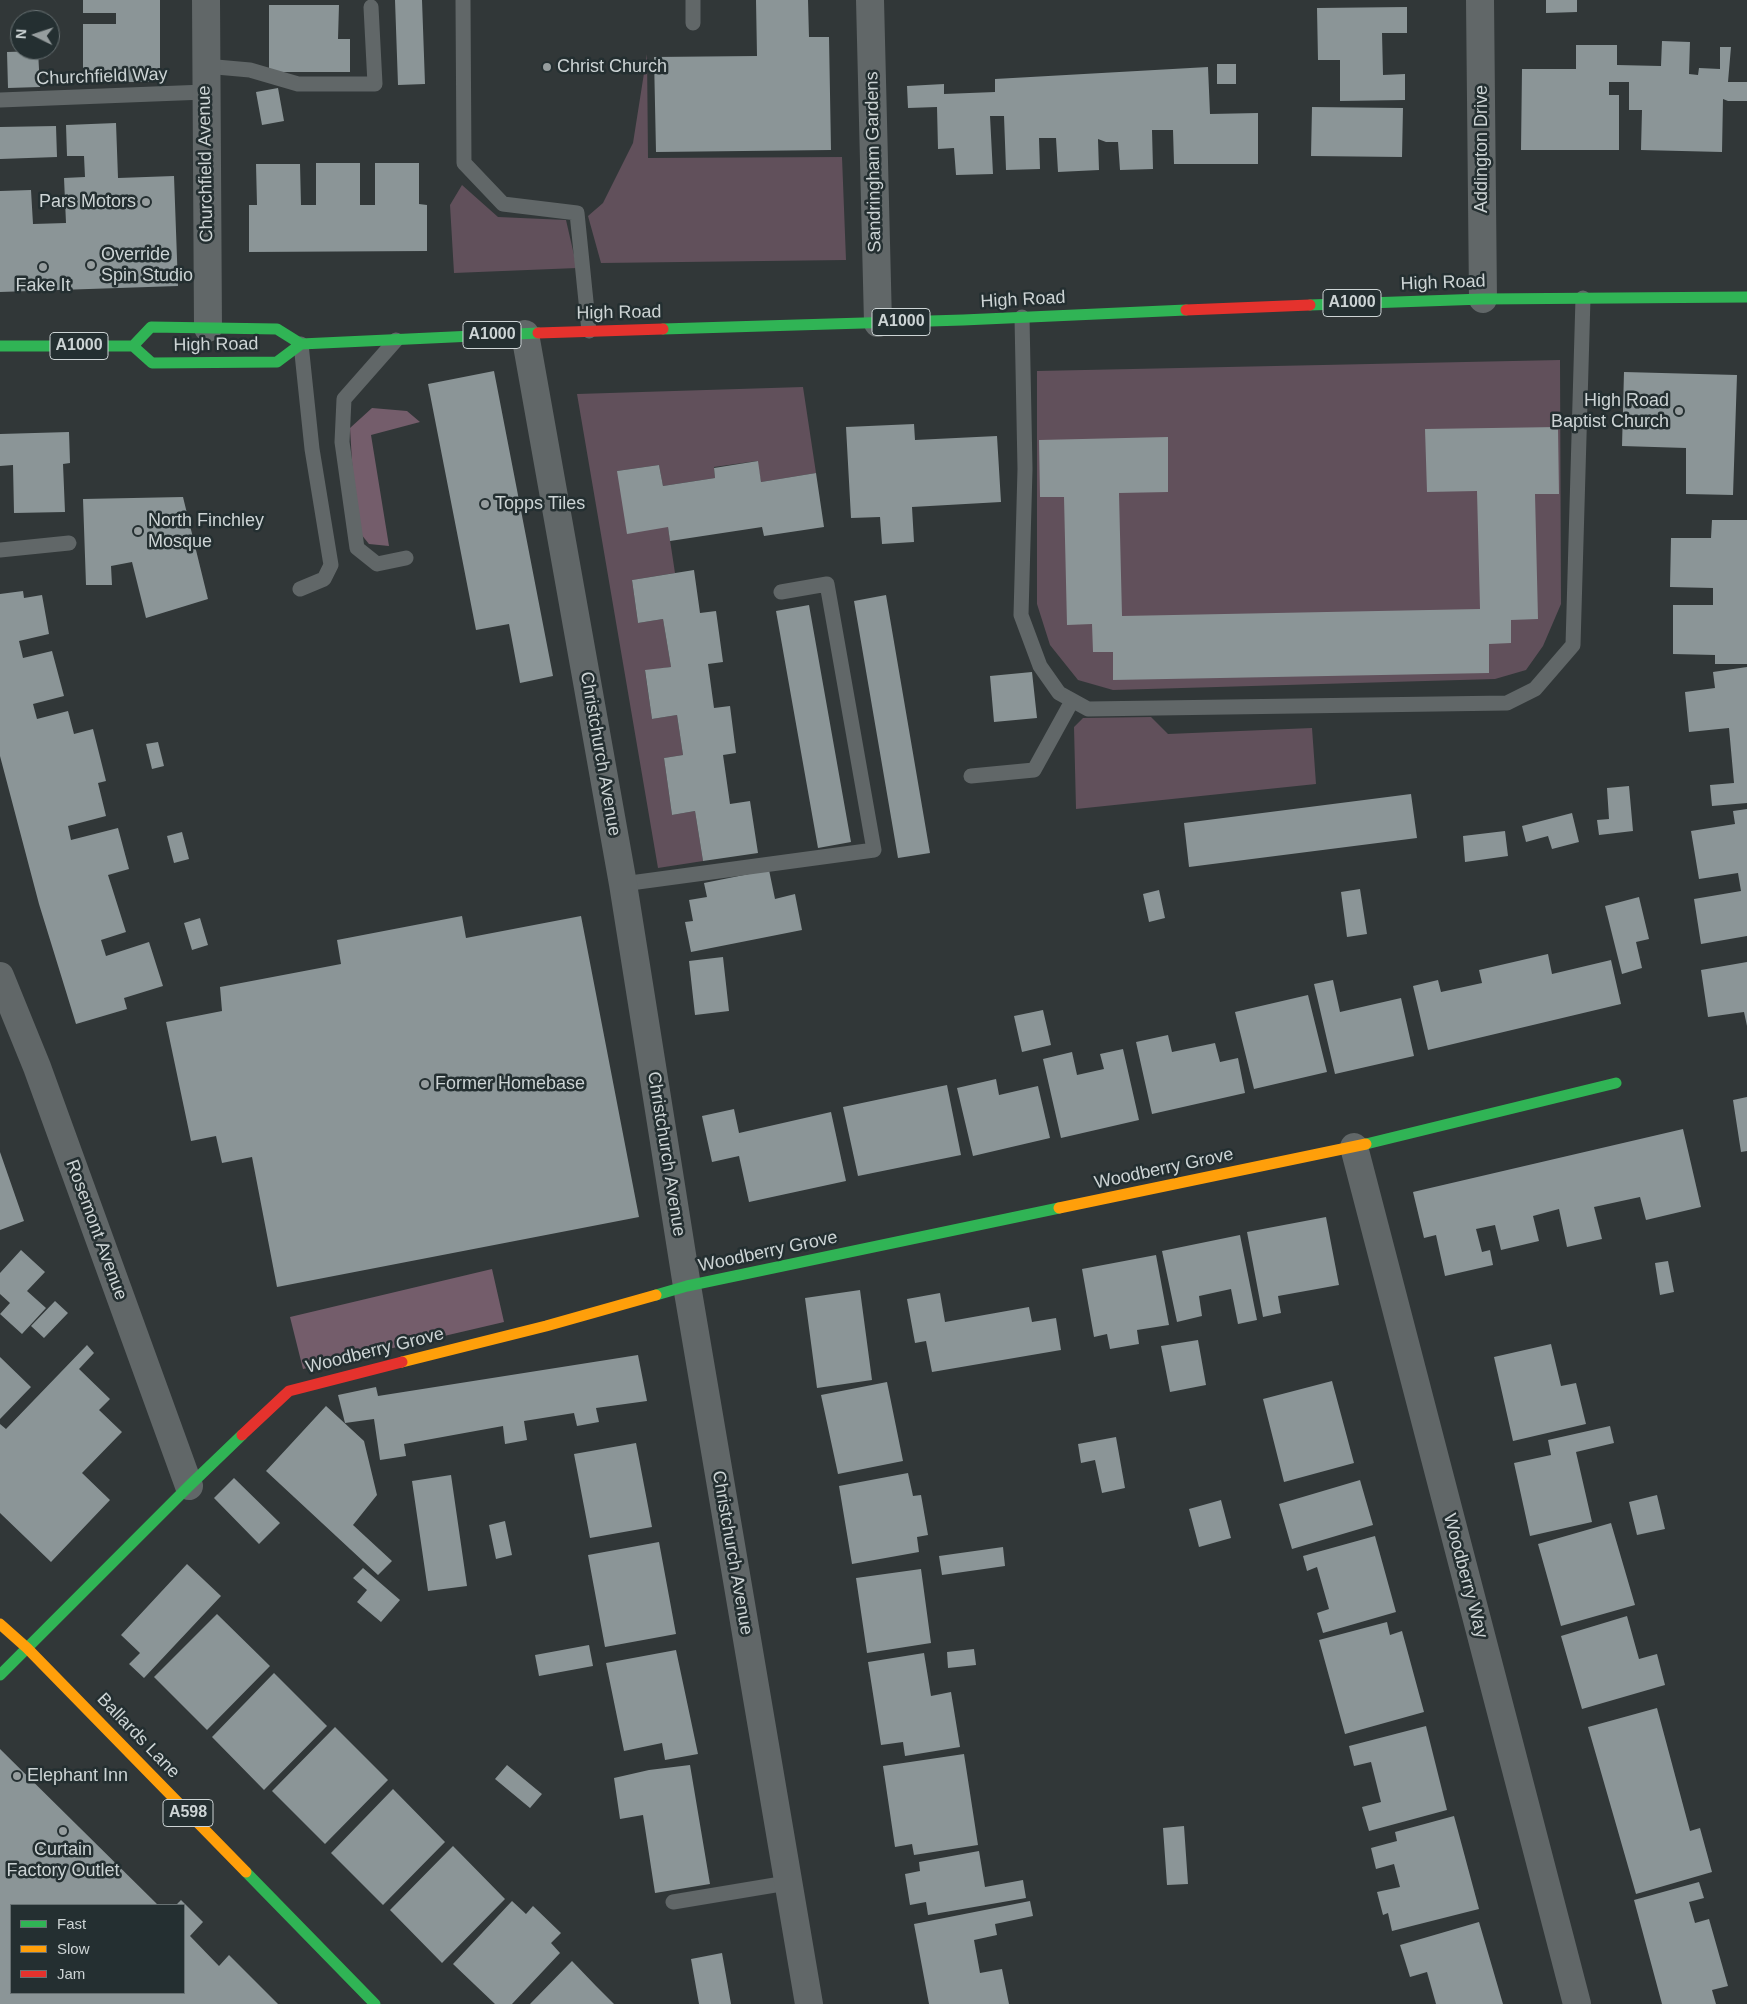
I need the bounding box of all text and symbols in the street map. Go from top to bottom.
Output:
north arrow [10,10,60,60]
text: N [13,28,29,40]
place label: Christ Church [557,56,667,78]
marker: Christ Church [541,61,553,73]
street label: Churchfield Way [36,64,168,90]
street label: Sandringham Gardens [862,71,886,253]
street label: Churchfield Avenue [194,85,218,243]
street label: Addington Drive [1471,85,1493,213]
place label: Pars Motors [39,191,136,213]
marker: Pars Motors [140,196,152,208]
place label: Override Spin Studio [101,244,193,286]
marker: Override Spin Studio [85,259,97,271]
marker: Fake It [37,261,49,273]
street label: High Road [1400,271,1486,295]
place label: Fake It [15,275,71,297]
street label: High Road [980,287,1066,313]
road number: A1000 [1323,290,1381,316]
street label: High Road [576,301,662,325]
road number: A1000 [872,308,930,336]
road number: A1000 [463,322,521,348]
road number: A1000 [50,332,108,360]
street label: High Road [173,333,259,357]
place label: High Road Baptist Church [1551,390,1669,432]
marker: High Road Baptist Church [1673,405,1685,417]
place label: Topps Tiles [495,493,585,515]
marker: Topps Tiles [479,498,491,510]
place label: North Finchley Mosque [148,510,264,552]
marker: North Finchley Mosque [132,525,144,537]
street label: Christchurch Avenue [575,670,625,838]
street label: Christchurch Avenue [642,1070,690,1238]
place label: Former Homebase [435,1073,585,1095]
marker: Former Homebase [419,1078,431,1090]
street label: Woodberry Grove [1092,1144,1236,1194]
street label: Rosemont Avenue [61,1157,131,1303]
street label: Woodberry Grove [696,1227,840,1277]
street label: Woodberry Grove [304,1323,446,1379]
street label: Christchurch Avenue [707,1469,757,1637]
street label: Woodberry Way [1438,1511,1492,1641]
street label: Ballards Lane [92,1689,184,1783]
place label: Elephant Inn [27,1765,128,1787]
marker: Elephant Inn [11,1770,23,1782]
road number: A598 [163,1800,213,1826]
marker: Curtain Factory Outlet [57,1825,69,1837]
place label: Curtain Factory Outlet [6,1839,120,1882]
legend [10,1904,185,1994]
text: Fast [57,1915,86,1932]
text: Slow [57,1940,90,1957]
text: Jam [57,1965,85,1982]

